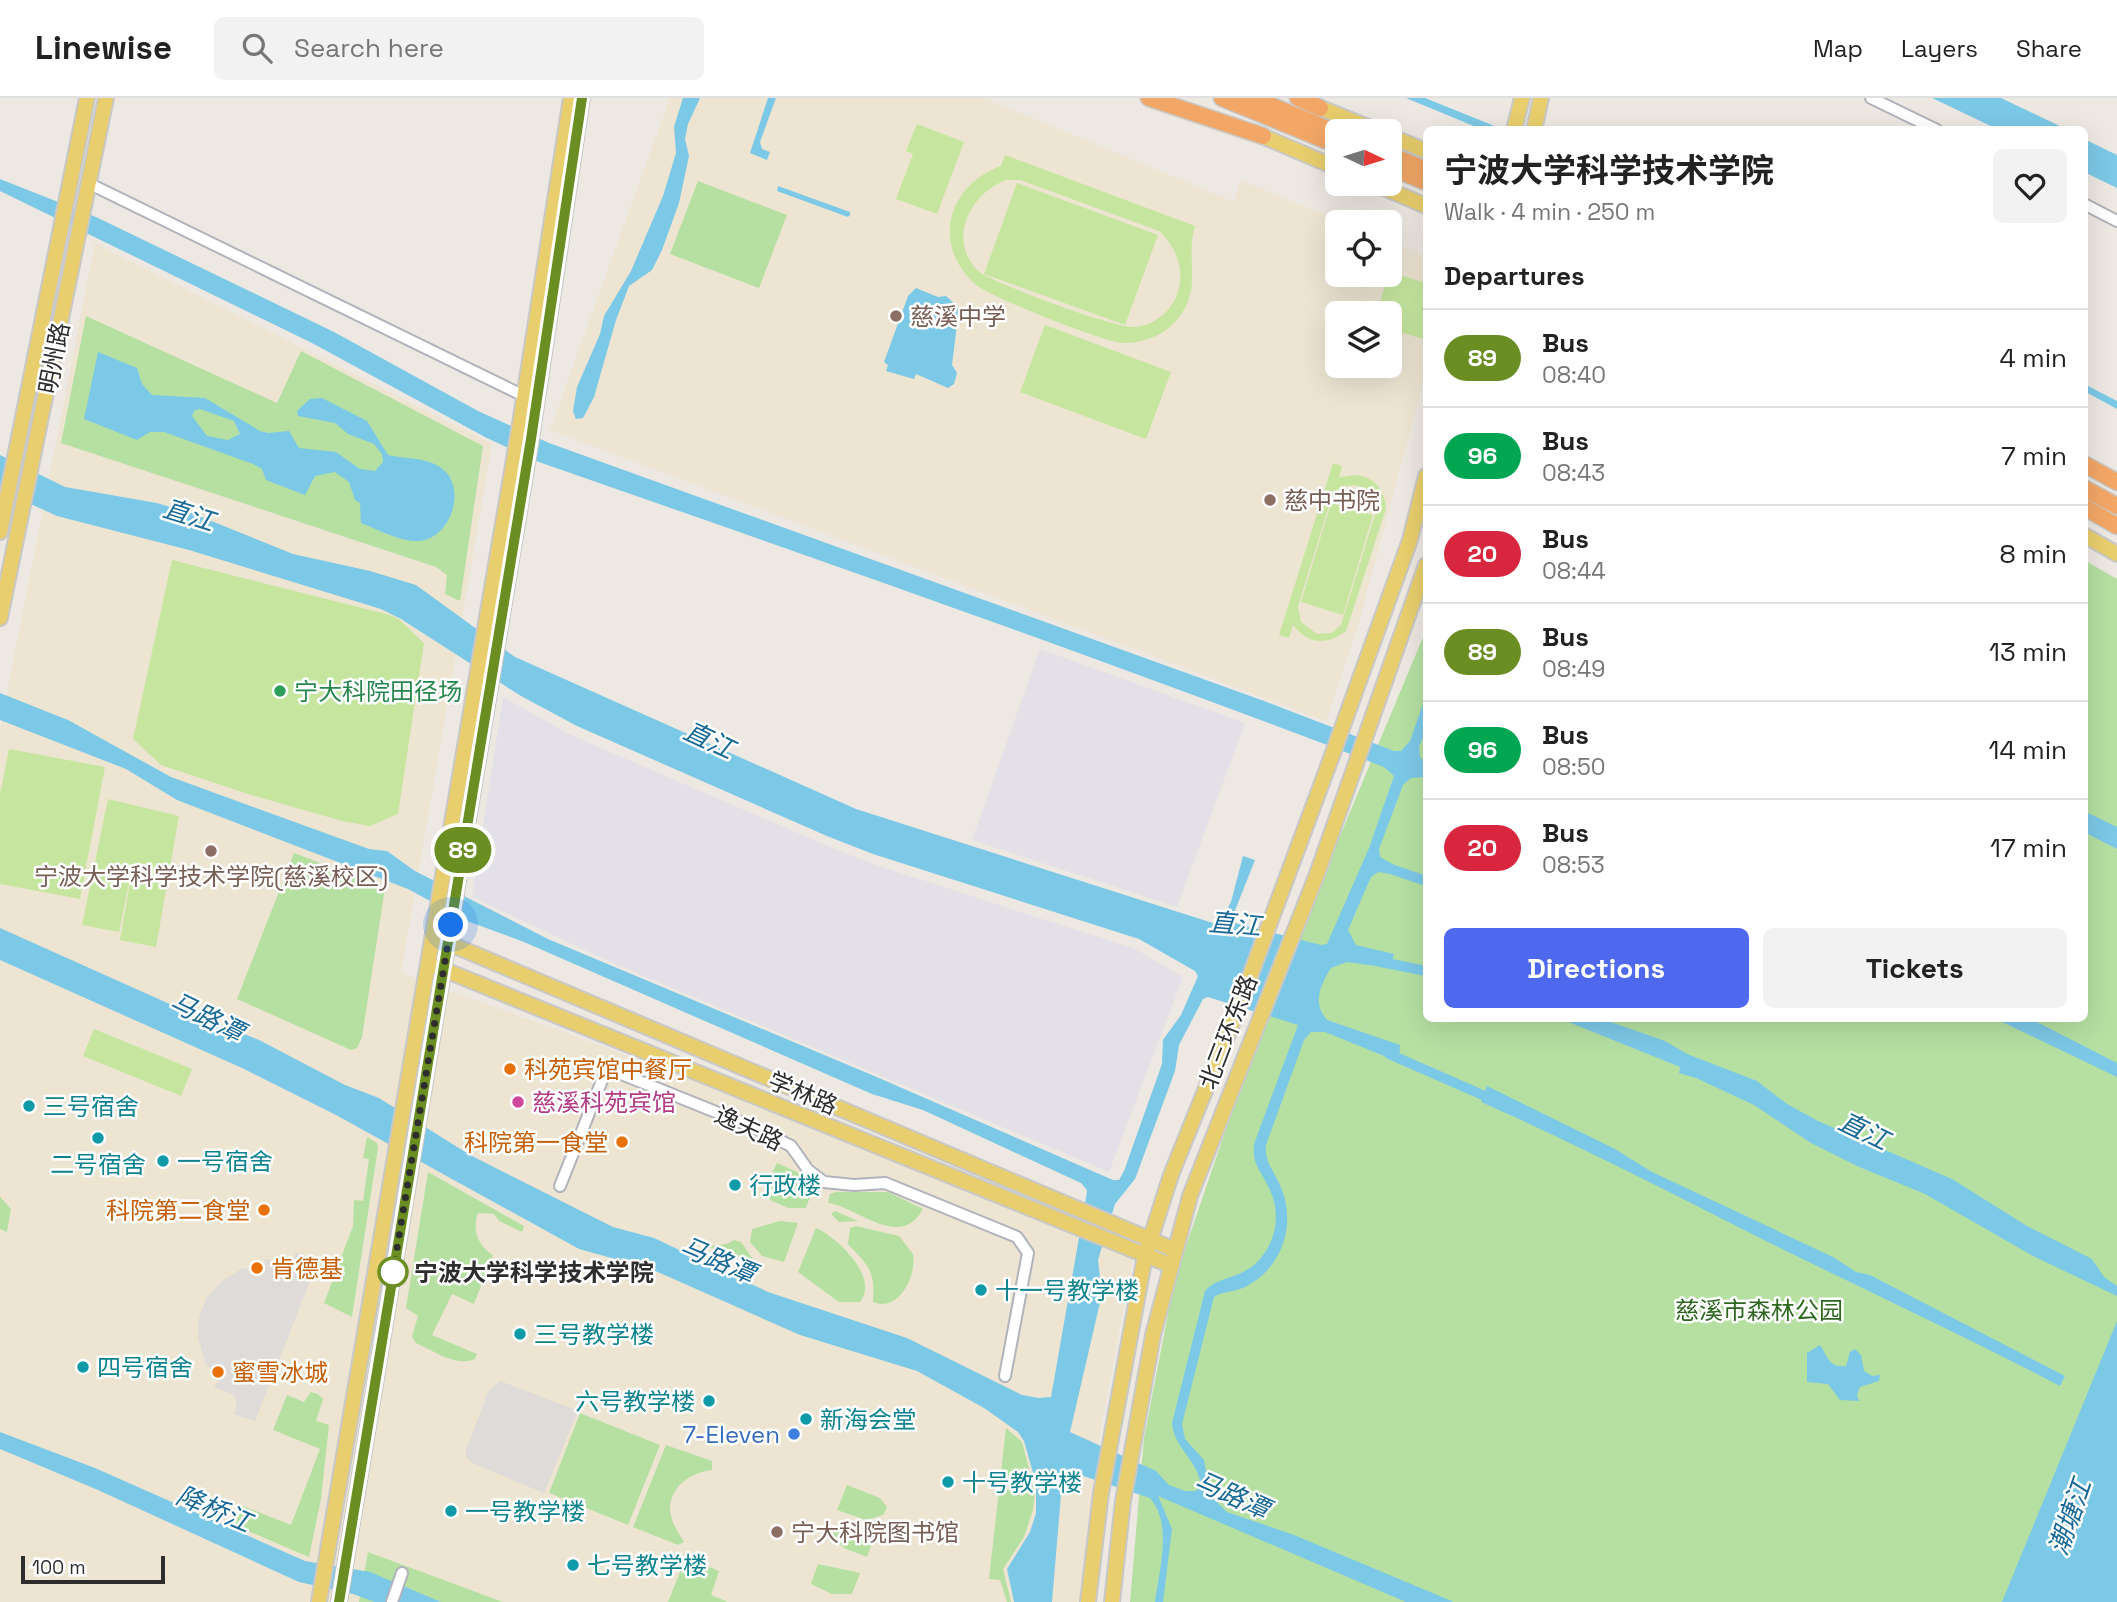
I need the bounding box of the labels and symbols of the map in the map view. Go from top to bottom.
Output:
north arrow [1325,119,1402,196]
place label: 慈溪中学 [910,301,1006,332]
marker: 慈溪中学 [888,308,904,324]
street label: 明州路 [32,320,76,396]
place label: 慈中书院 [1284,485,1380,516]
water label: 直江 [159,491,222,540]
marker: 慈中书院 [1262,492,1278,508]
place label: 宁大科院田径场 [294,676,462,707]
marker: 宁大科院田径场 [272,683,288,699]
water label: 直江 [678,714,742,768]
line badge: 89 [432,827,494,873]
marker: 宁波大学科学技术学院(慈溪校区) [203,843,219,859]
place label: 宁波大学科学技术学院(慈溪校区) [34,861,388,892]
water label: 直江 [1208,905,1265,943]
your location [433,907,468,942]
street label: 北三环东路 [1192,970,1264,1094]
water label: 马路潭 [164,985,253,1051]
place label: 科苑宾馆中餐厅 [524,1054,692,1085]
marker: 科苑宾馆中餐厅 [502,1061,518,1077]
street label: 学林路 [764,1065,842,1121]
place label: 慈溪科苑宾馆 [532,1087,676,1118]
place label: 三号宿舍 [43,1091,139,1122]
marker: 慈溪科苑宾馆 [510,1094,526,1110]
marker: 三号宿舍 [21,1098,37,1114]
street label: 逸夫路 [710,1099,788,1157]
water label: 直江 [1833,1104,1898,1159]
place label: 科院第一食堂 [464,1127,608,1158]
marker: 二号宿舍 [90,1130,106,1146]
marker: 科院第一食堂 [614,1134,630,1150]
place label: 一号宿舍 [177,1146,273,1177]
place label: 二号宿舍 [50,1149,146,1180]
marker: 一号宿舍 [155,1153,171,1169]
place label: 行政楼 [749,1170,821,1201]
marker: 行政楼 [727,1177,743,1193]
place label: 科院第二食堂 [106,1195,250,1226]
marker: 科院第二食堂 [256,1202,272,1218]
water label: 马路潭 [675,1229,764,1292]
place label: 肯德基 [271,1253,343,1284]
marker: 宁波大学科学技术学院 [378,1257,408,1287]
place label: 宁波大学科学技术学院 [414,1257,654,1288]
marker: 肯德基 [249,1260,265,1276]
place label: 十一号教学楼 [995,1275,1139,1306]
marker: 十一号教学楼 [973,1282,989,1298]
park label: 慈溪市森林公园 [1675,1295,1843,1326]
place label: 三号教学楼 [534,1319,654,1350]
marker: 三号教学楼 [512,1326,528,1342]
place label: 四号宿舍 [97,1352,193,1383]
place label: 蜜雪冰城 [232,1357,328,1388]
marker: 四号宿舍 [75,1359,91,1375]
marker: 蜜雪冰城 [210,1364,226,1380]
place label: 六号教学楼 [575,1386,695,1417]
marker: 六号教学楼 [701,1393,717,1409]
place label: 新海会堂 [820,1404,916,1435]
marker: 新海会堂 [798,1411,814,1427]
place label: 7-Eleven [682,1419,780,1450]
marker: 7-Eleven [786,1426,802,1442]
water label: 马路潭 [1189,1464,1278,1528]
place label: 十号教学楼 [962,1467,1082,1498]
water label: 潮塘江 [2041,1472,2100,1559]
marker: 十号教学楼 [940,1474,956,1490]
water label: 降桥江 [171,1478,259,1541]
place label: 一号教学楼 [465,1496,585,1527]
marker: 一号教学楼 [443,1503,459,1519]
place label: 宁大科院图书馆 [791,1517,959,1548]
marker: 宁大科院图书馆 [769,1524,785,1540]
place label: 七号教学楼 [587,1550,707,1581]
scale bar [21,1553,164,1585]
marker: 七号教学楼 [565,1557,581,1573]

